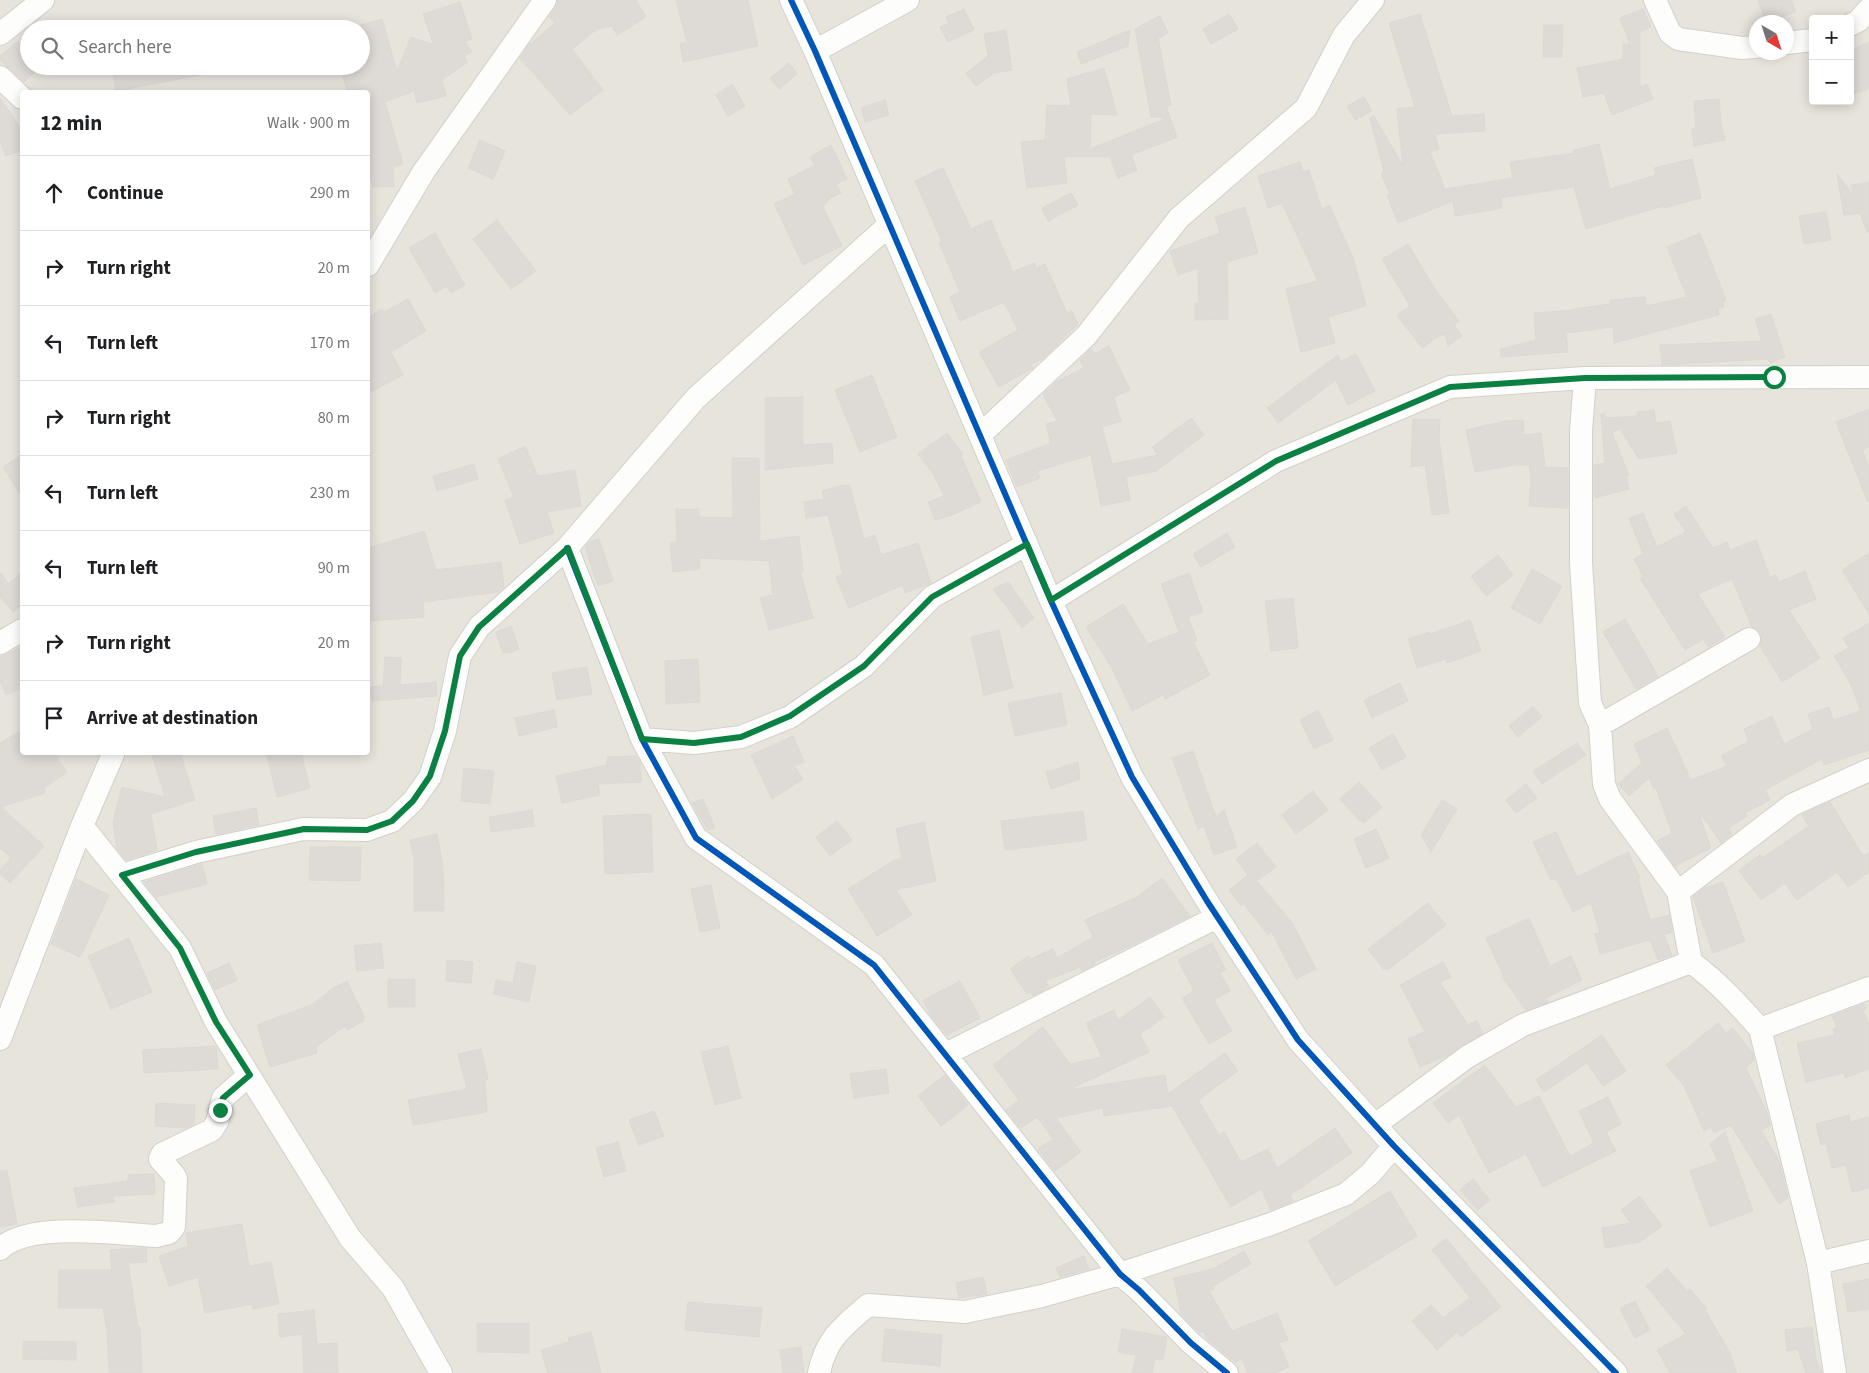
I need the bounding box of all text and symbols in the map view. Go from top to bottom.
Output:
north arrow [1749,15,1794,60]
map controls [1809,15,1854,105]
button: + [1809,15,1854,60]
search box [20,20,370,75]
icon: search [38,34,66,62]
text: Search here [78,34,172,61]
button: − [1809,60,1854,105]
text: 12 min [40,108,102,138]
text: Walk · 900 m [267,112,350,134]
icon: ahead [40,179,68,207]
text: Continue [87,180,164,207]
text: 290 m [310,182,350,204]
icon: right [40,254,68,282]
text: Turn right [87,255,171,282]
text: 20 m [318,257,350,279]
icon: left [40,329,68,357]
text: Turn left [87,330,158,357]
text: 170 m [310,332,350,354]
route start [1763,366,1786,389]
icon: right [40,404,68,432]
text: Turn right [87,405,171,432]
text: 80 m [318,407,350,429]
icon: left [40,479,68,507]
text: Turn left [87,480,158,507]
text: 230 m [310,482,350,504]
icon: left [40,554,68,582]
text: Turn left [87,555,158,582]
text: 90 m [318,557,350,579]
icon: right [40,629,68,657]
text: Turn right [87,630,171,657]
text: 20 m [318,632,350,654]
icon: arrive [40,704,68,732]
text: Arrive at destination [87,705,258,732]
route end [209,1099,232,1122]

